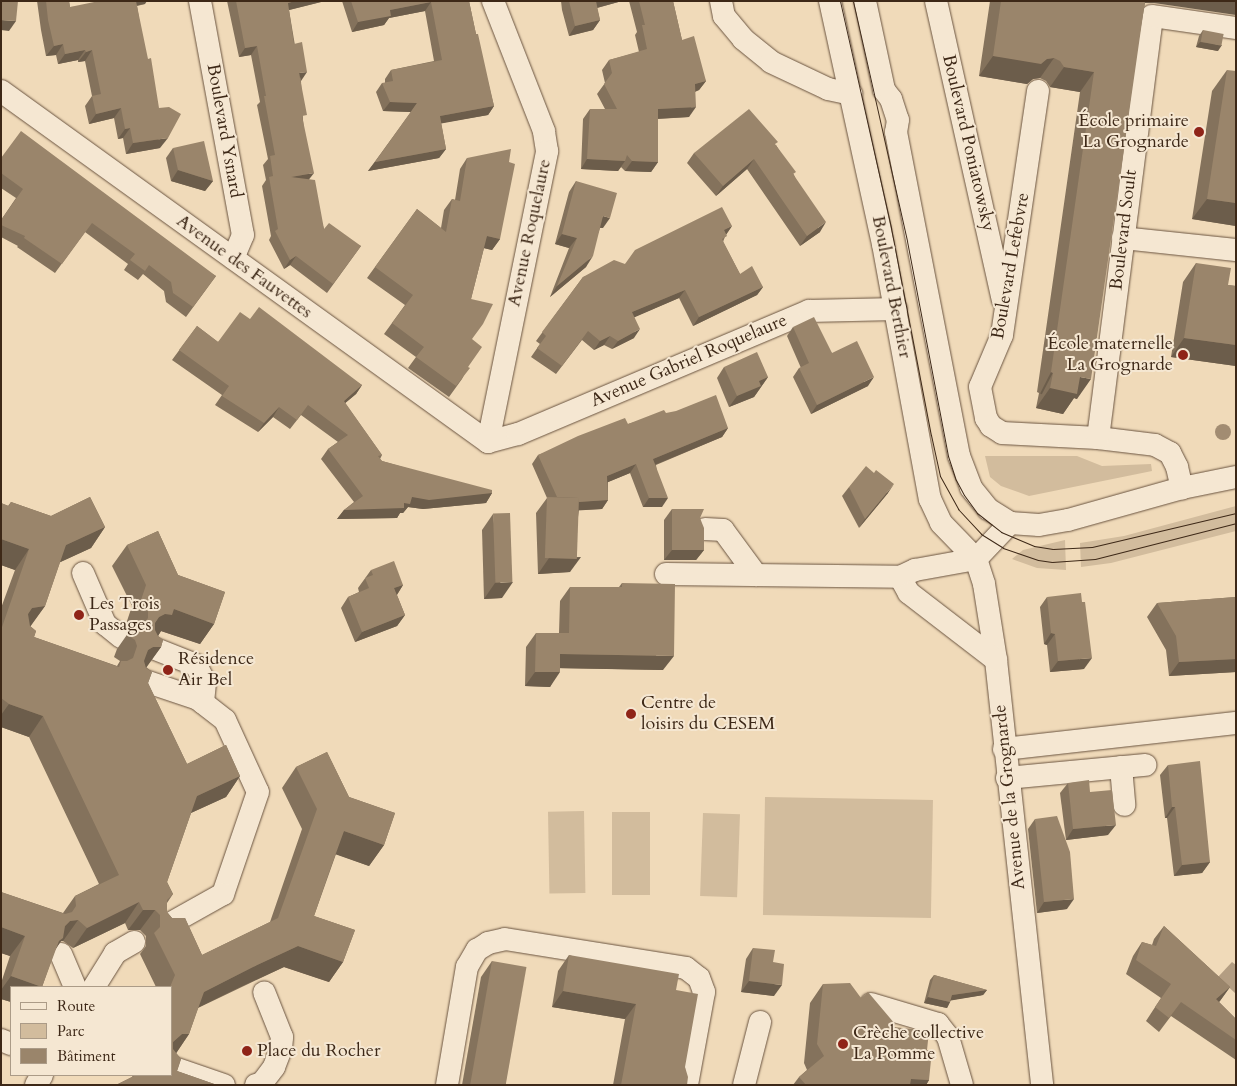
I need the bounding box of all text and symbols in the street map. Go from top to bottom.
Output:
street label: Boulevard Poniatowsky [937,52,999,234]
street label: Boulevard Ysnard [202,62,246,200]
place label: École primaire La Grognarde [1078,111,1189,154]
marker: École primaire La Grognarde [1193,126,1205,138]
street label: Avenue Roquelaure [504,157,556,309]
street label: Boulevard Soult [1106,168,1142,292]
street label: Boulevard Lefebvre [987,191,1035,341]
street label: Avenue des Fauvettes [172,210,316,324]
street label: Boulevard Berthier [867,214,915,360]
street label: Avenue Gabriel Roquelaure [588,310,790,412]
place label: École maternelle La Grognarde [1047,334,1173,376]
marker: École maternelle La Grognarde [1177,349,1189,361]
place label: Les Trois Passages [89,594,159,636]
marker: Les Trois Passages [73,609,85,621]
place label: Résidence Air Bel [178,649,254,692]
marker: Résidence Air Bel [162,664,174,676]
place label: Centre de loisirs du CESEM [641,693,775,736]
street label: Avenue de la Grognarde [990,703,1030,891]
marker: Centre de loisirs du CESEM [625,708,637,720]
legend [10,986,172,1076]
text: Route [57,996,95,1016]
text: Parc [57,1021,85,1041]
place label: Crèche collective La Pomme [853,1023,984,1066]
marker: Crèche collective La Pomme [837,1038,849,1050]
place label: Place du Rocher [257,1040,381,1062]
marker: Place du Rocher [241,1045,253,1057]
text: Bâtiment [57,1046,115,1066]

